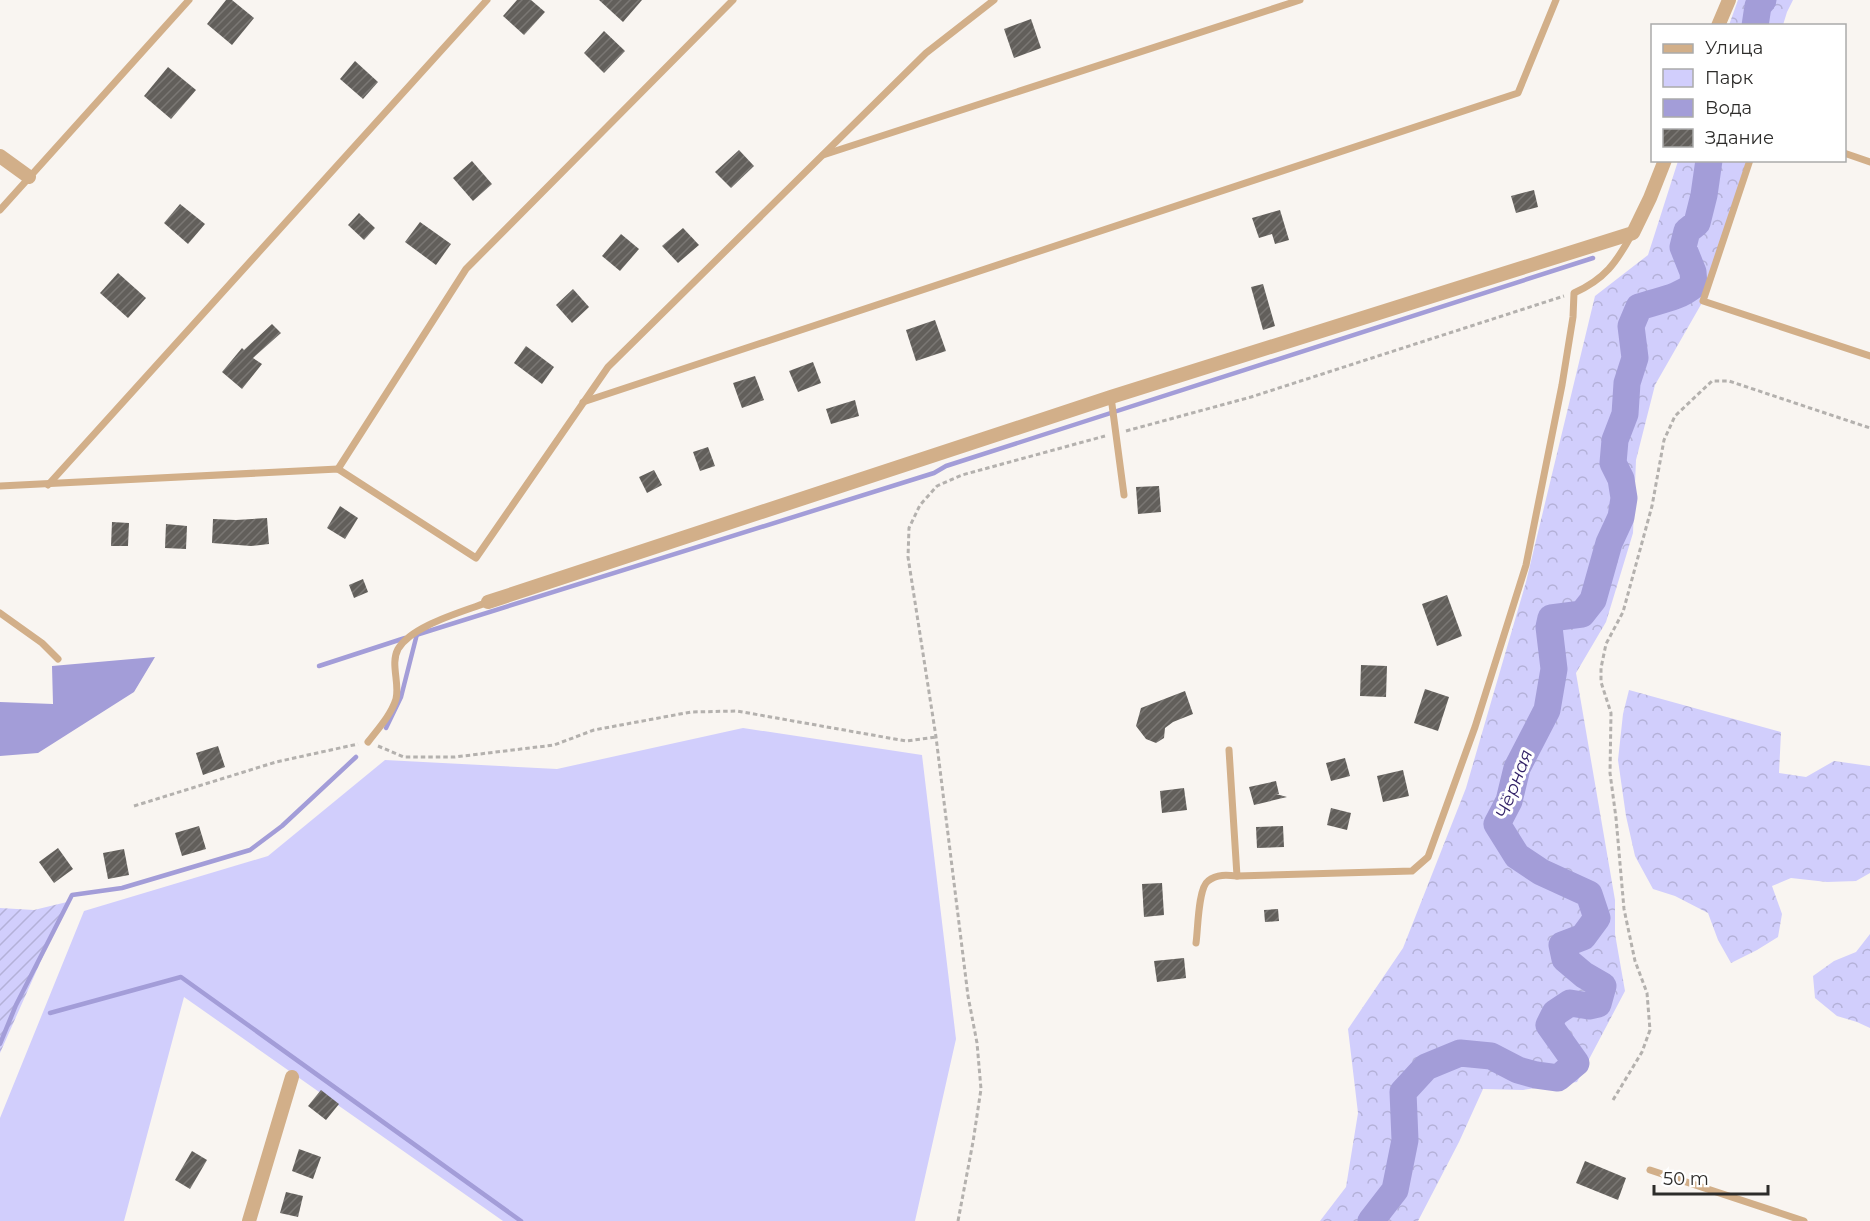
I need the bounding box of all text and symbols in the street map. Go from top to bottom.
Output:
legend [1651,24,1846,162]
text: Улица [1705,37,1763,59]
text: Парк [1705,67,1754,89]
text: Вода [1705,97,1752,119]
text: Здание [1705,127,1774,149]
water label: Чёрная [1491,746,1537,822]
scale bar [1654,1158,1768,1196]
text: 50 m [1663,1168,1709,1190]

